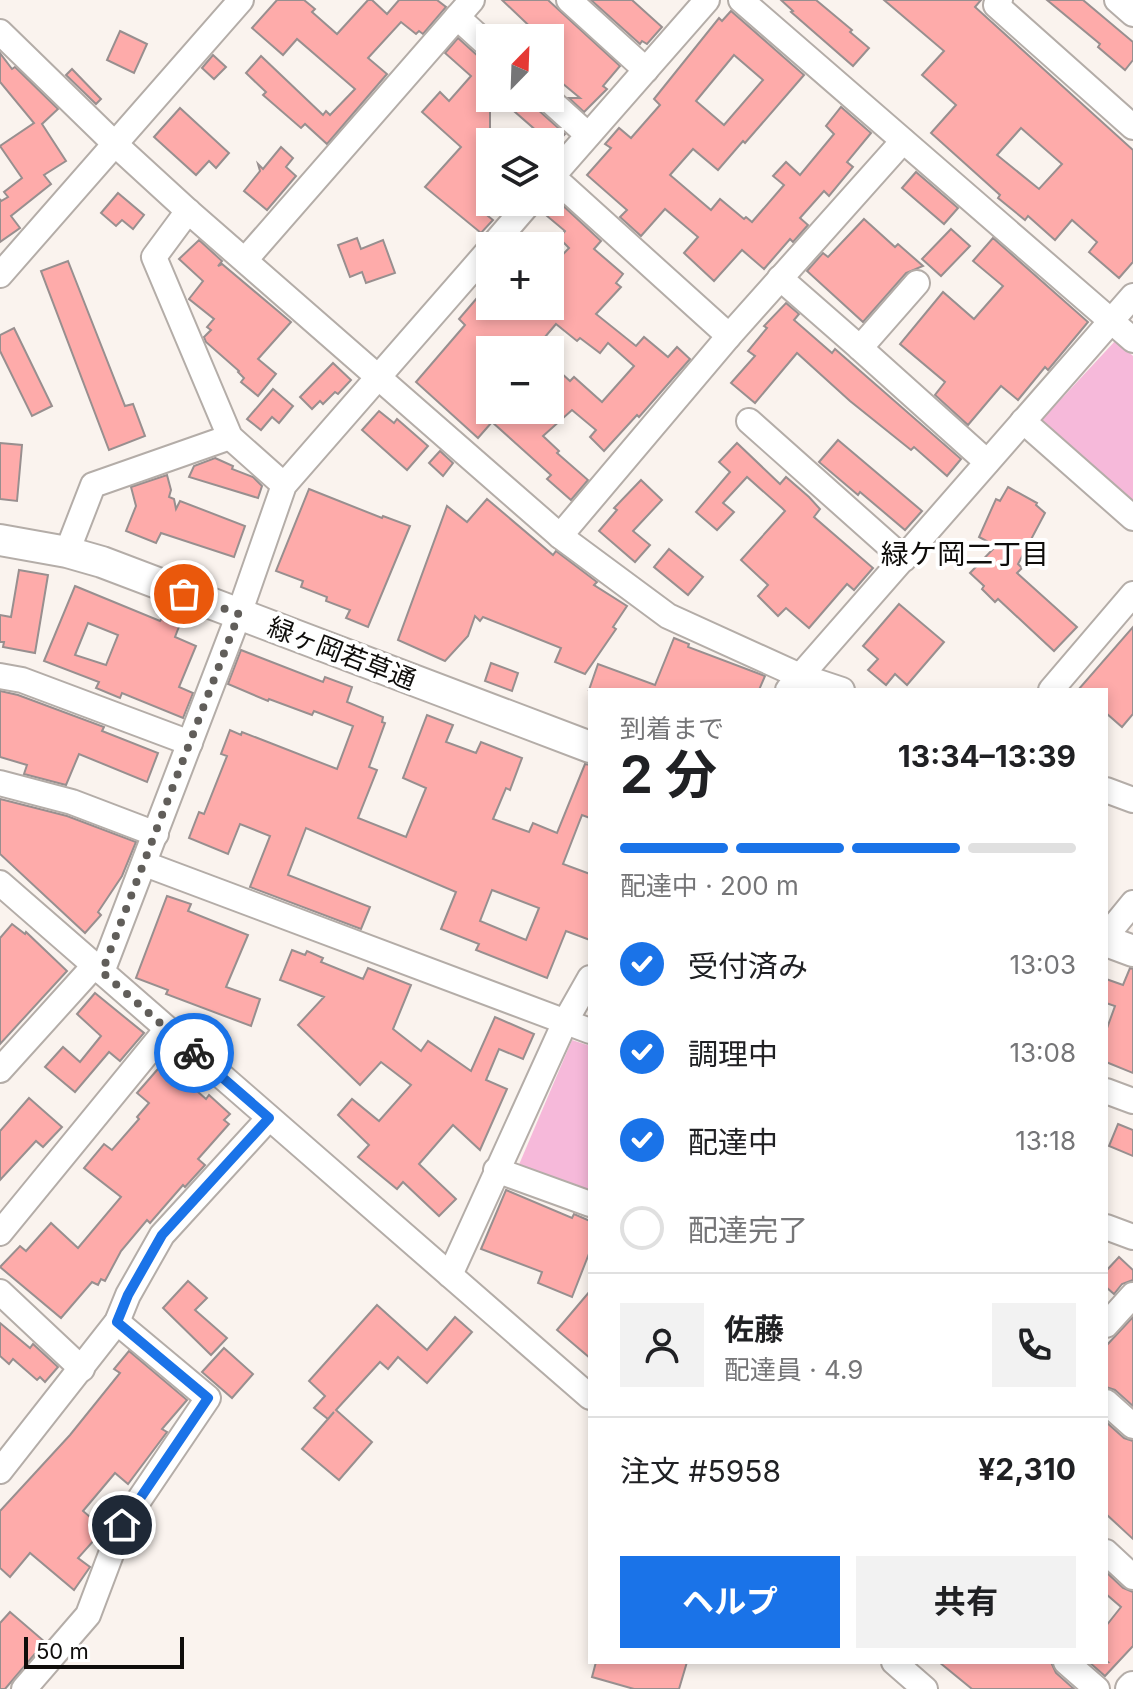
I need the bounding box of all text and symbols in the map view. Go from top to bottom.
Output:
north arrow [476,24,564,112]
map controls [476,24,564,424]
button: layers [476,128,564,216]
button: + [476,232,564,320]
button: − [476,336,564,424]
district label: 緑ケ岡二丁目 [881,537,1049,571]
pin [150,560,218,628]
icon: bag [162,572,206,616]
street label: 緑ヶ岡若草通 [264,611,420,695]
text: 到着まで [620,713,724,744]
text: 13:34–13:39 [898,738,1076,774]
text: 2 分 [620,743,717,806]
text: 配達中 · 200 m [620,870,799,901]
icon: check [620,942,664,986]
text: 受付済み [688,948,808,984]
text: 13:03 [1009,949,1076,980]
courier [154,1013,234,1093]
icon: check [620,1030,664,1074]
icon: bike [172,1031,216,1075]
text: 調理中 [688,1036,778,1072]
text: 13:08 [1009,1037,1076,1068]
icon: check [620,1118,664,1162]
text: 配達中 [688,1124,778,1160]
text: 13:18 [1015,1125,1076,1156]
text: 配達完了 [688,1212,808,1248]
button: person [620,1303,704,1387]
button: phone [992,1303,1076,1387]
text: 佐藤 [724,1311,784,1347]
text: 配達員 · 4.9 [724,1354,863,1385]
text: ¥2,310 [978,1451,1076,1487]
text: 注文 #5958 [620,1453,781,1489]
pin [88,1491,156,1559]
icon: home [100,1503,144,1547]
button: ヘルプ [620,1556,840,1648]
button: 共有 [856,1556,1076,1648]
scale bar [24,1633,184,1669]
text: 50 m [36,1638,89,1664]

